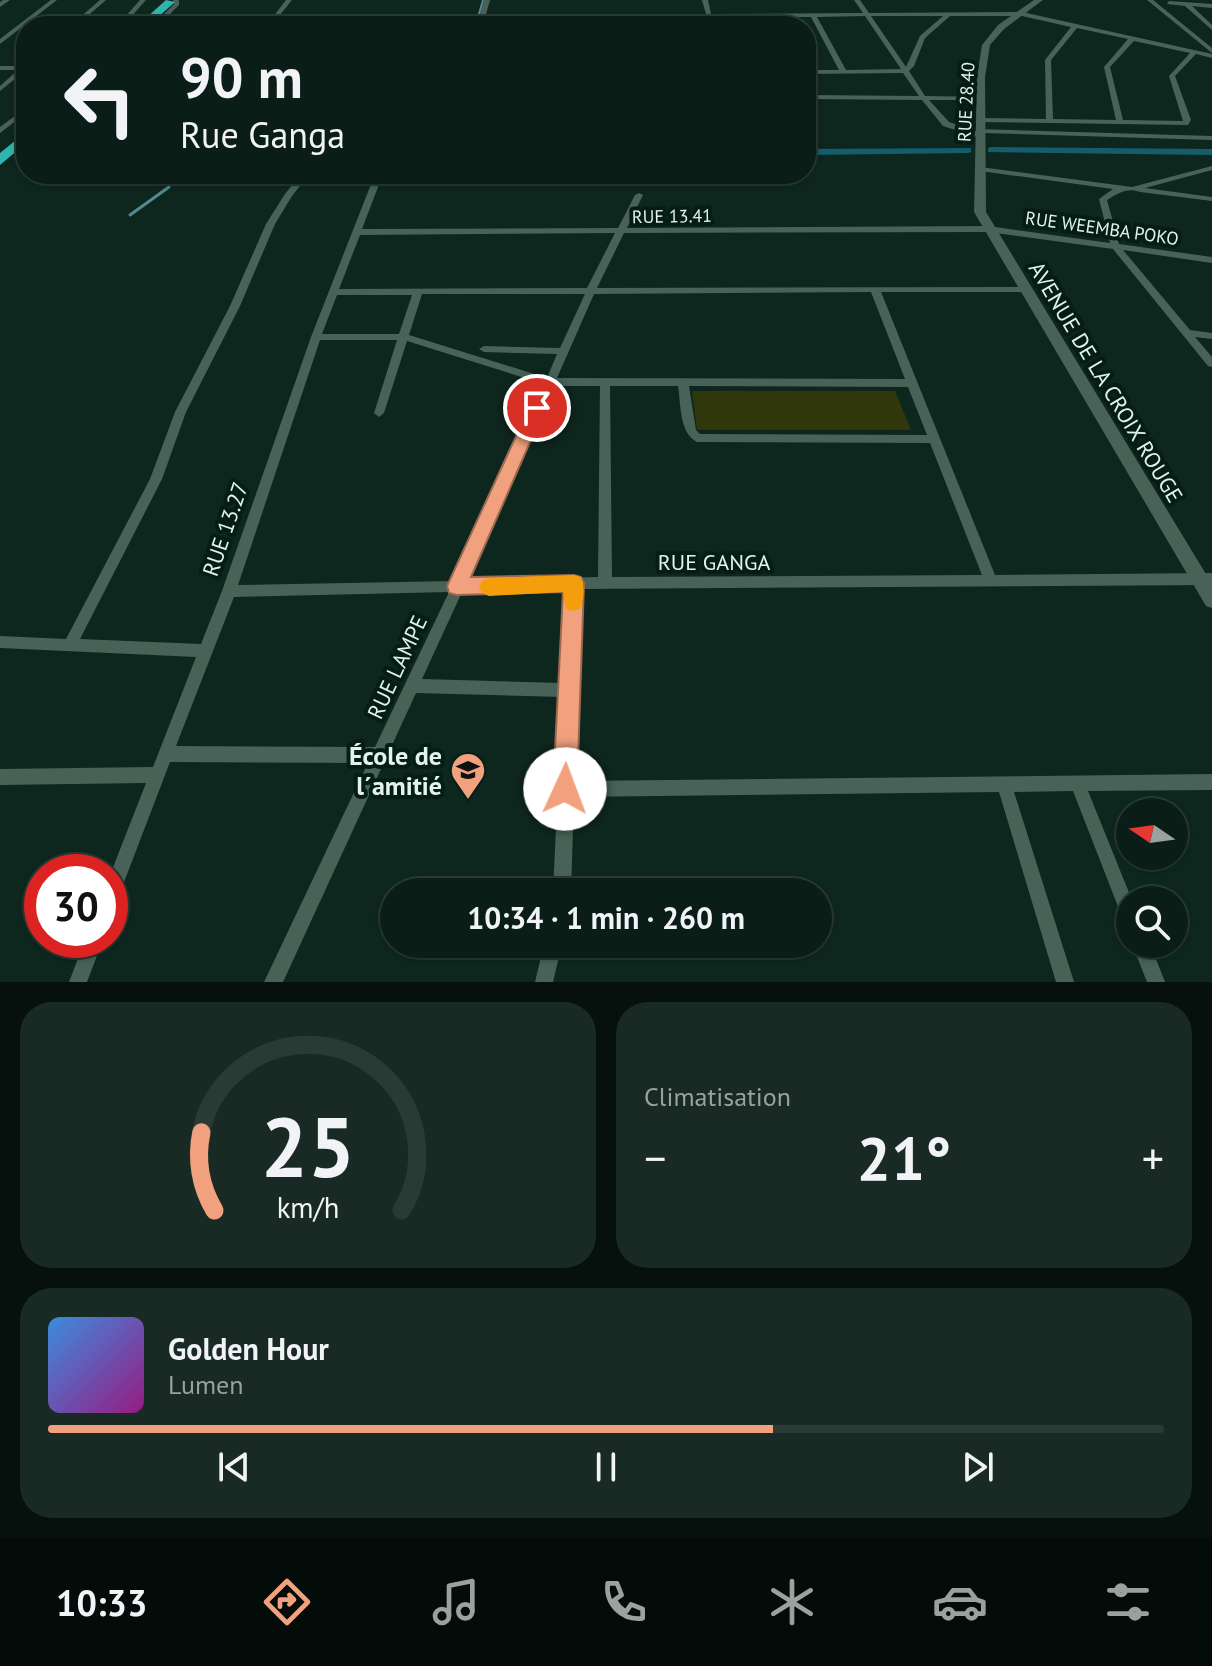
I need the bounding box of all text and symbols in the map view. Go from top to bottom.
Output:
text: 90 m [180,41,303,113]
icon: left [48,48,152,152]
street label: RUE 28.40 [952,61,980,143]
text: Rue Ganga [180,111,345,158]
street label: RUE 13.41 [632,204,712,228]
street label: RUE WEEMBA POKO [1024,206,1180,250]
street label: AVENUE DE LA CROIX ROUGE [1023,256,1189,508]
pin [503,374,571,442]
icon: arrive [515,386,559,430]
street label: RUE 13.27 [196,478,254,580]
street label: RUE GANGA [658,548,770,576]
street label: RUE LAMPE [361,611,433,723]
place label: École de l´amitié [349,739,442,802]
position arrow [523,747,607,831]
school or university icon: École de l´amitié [449,751,487,801]
north arrow [1116,798,1188,870]
map controls [1116,798,1188,958]
speed limit sign: 30 [24,854,128,958]
button: search [1116,886,1188,958]
text: 10:34 · 1 min · 260 m [467,898,745,937]
text: Climatisation [644,1080,791,1113]
text: 25 [261,1092,355,1200]
text: 21° [857,1119,951,1197]
text: − [644,1129,666,1186]
text: + [1142,1129,1164,1186]
text: km/h [277,1189,339,1226]
text: Golden Hour [168,1329,329,1368]
text: Lumen [168,1368,243,1401]
icon: previous [212,1445,256,1489]
icon: pause [584,1445,628,1489]
icon: next [956,1445,1000,1489]
icon: directions [259,1574,315,1630]
icon: music [428,1574,484,1630]
icon: phone [596,1574,652,1630]
icon: climate [764,1574,820,1630]
icon: car [932,1574,988,1630]
icon: filters [1100,1574,1156,1630]
text: 10:33 [56,1579,147,1626]

